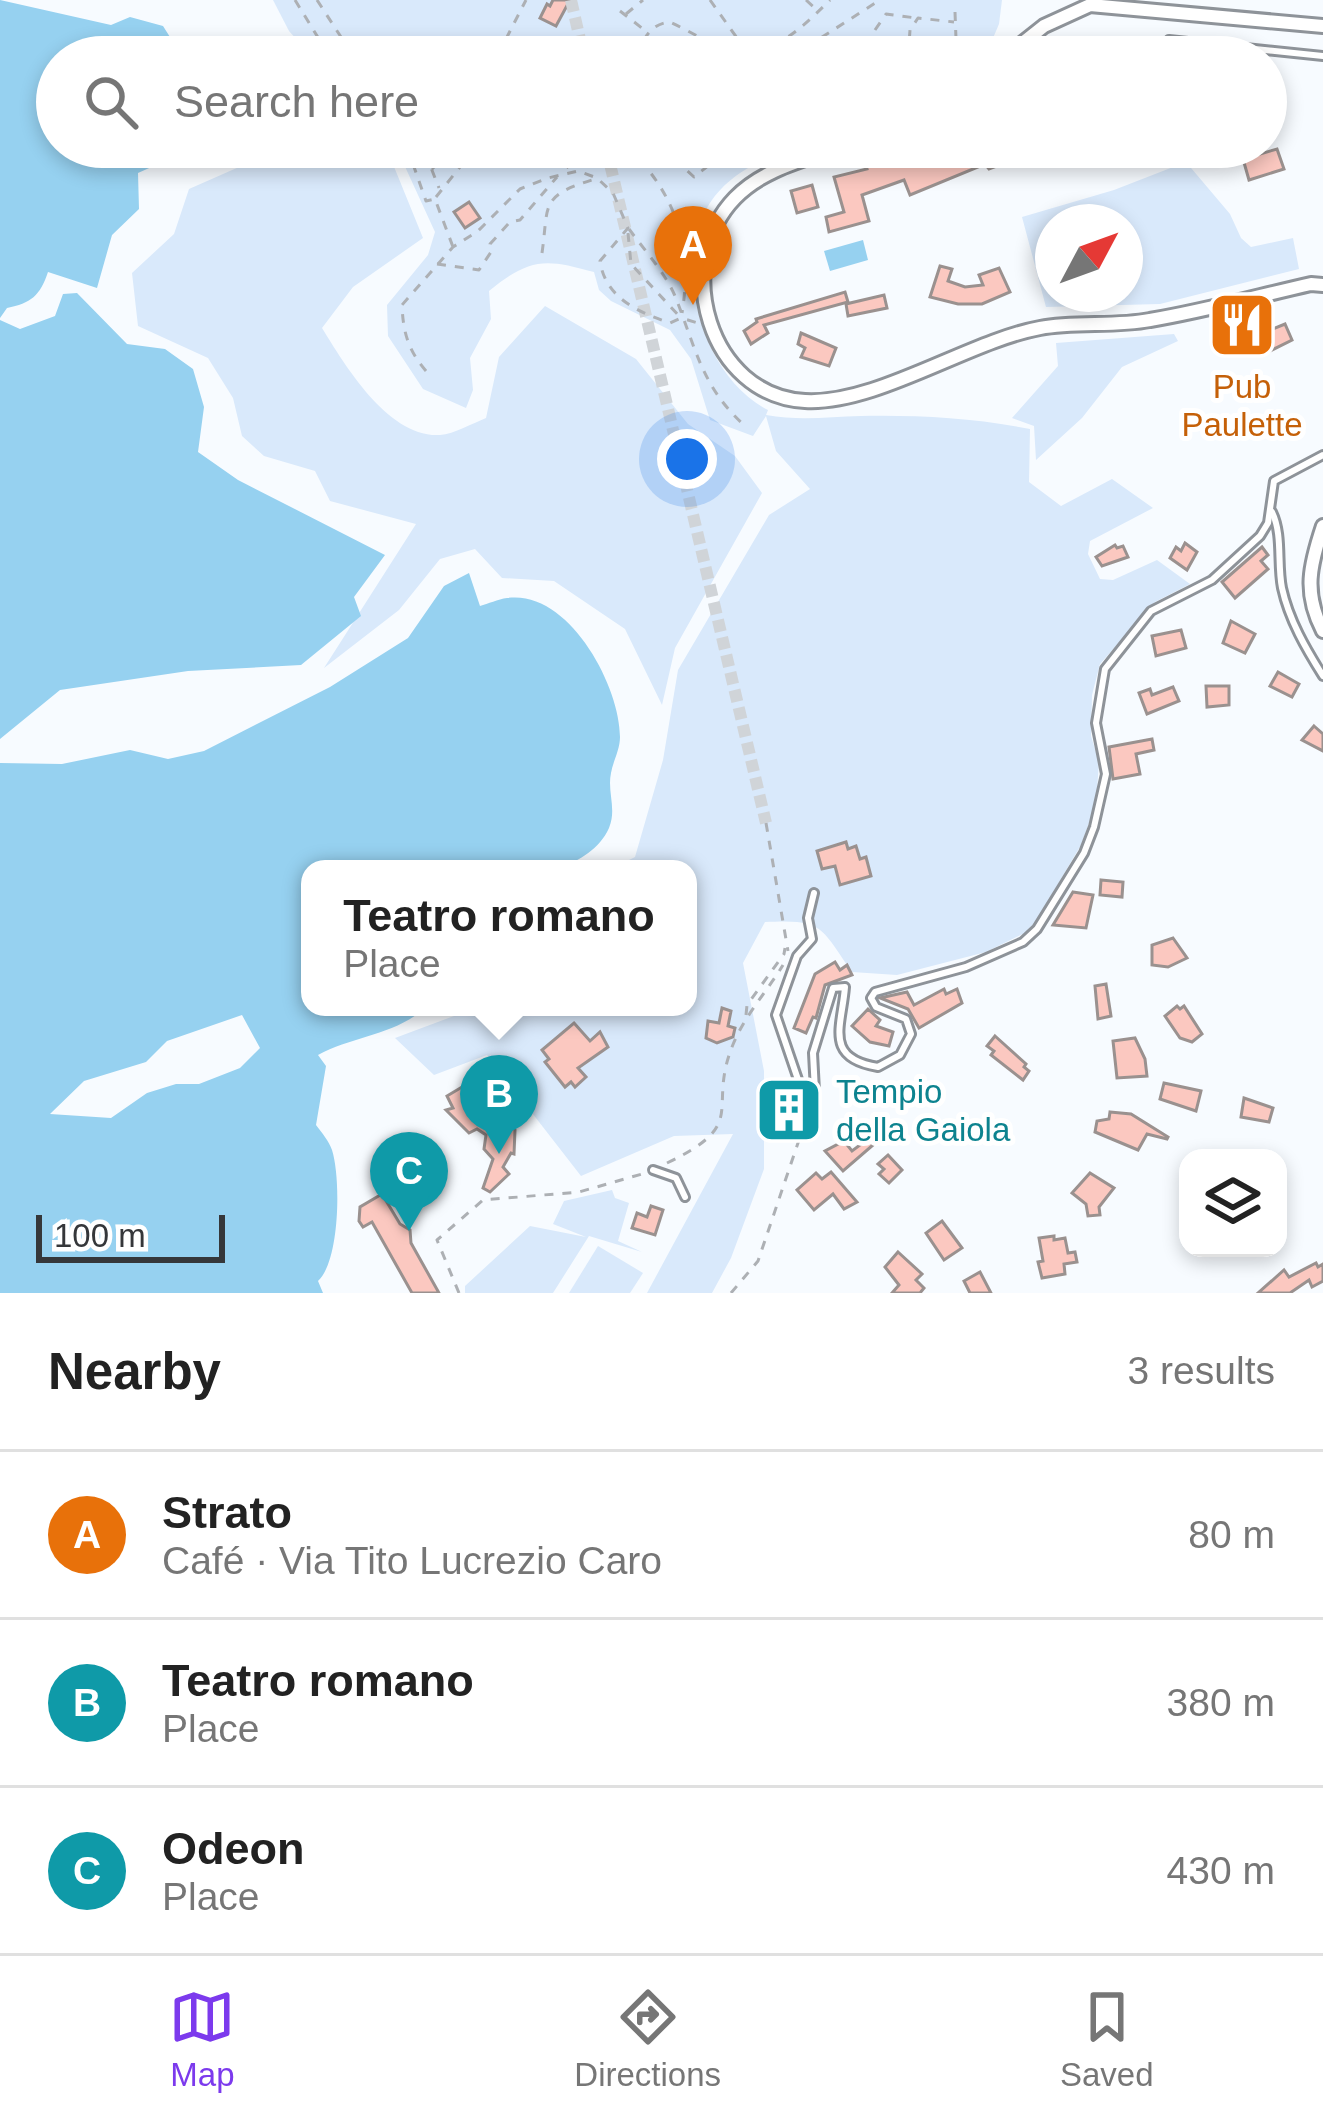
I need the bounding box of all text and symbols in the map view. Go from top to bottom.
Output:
search box [36,36,1287,168]
icon: search [78,69,144,135]
text: Search here [174,76,419,127]
north arrow [1035,204,1143,312]
pin: A [654,206,732,305]
restaurant icon: Pub Paulette [1207,290,1277,360]
place label: Pub Paulette [1181,368,1303,443]
your location [657,429,717,489]
popup [301,860,697,1016]
text: Teatro romano [343,890,655,941]
text: Place [343,942,441,985]
pin: B [460,1055,538,1154]
place label: Tempio della Gaiola [836,1073,1011,1148]
building icon: Tempio della Gaiola [754,1075,824,1145]
pin: C [370,1132,448,1231]
map controls [1179,1149,1287,1257]
button: layers [1179,1149,1287,1257]
scale bar [36,1209,225,1262]
text: 100 m [54,1217,146,1254]
text: Nearby [48,1343,221,1400]
text: 3 results [1128,1349,1275,1392]
text: Strato [162,1487,292,1538]
text: A [73,1513,101,1556]
text: 80 m [1188,1513,1275,1556]
text: Café · Via Tito Lucrezio Caro [162,1539,662,1582]
text: Teatro romano [162,1655,474,1706]
text: B [73,1681,101,1724]
text: 380 m [1167,1681,1275,1724]
text: Place [162,1707,260,1750]
text: Odeon [162,1823,305,1874]
text: C [73,1849,101,1892]
text: 430 m [1167,1849,1275,1892]
text: Place [162,1875,260,1918]
tab: Map [169,1984,235,2094]
tab: Directions [574,1984,721,2094]
tab: Saved [1060,1984,1154,2094]

